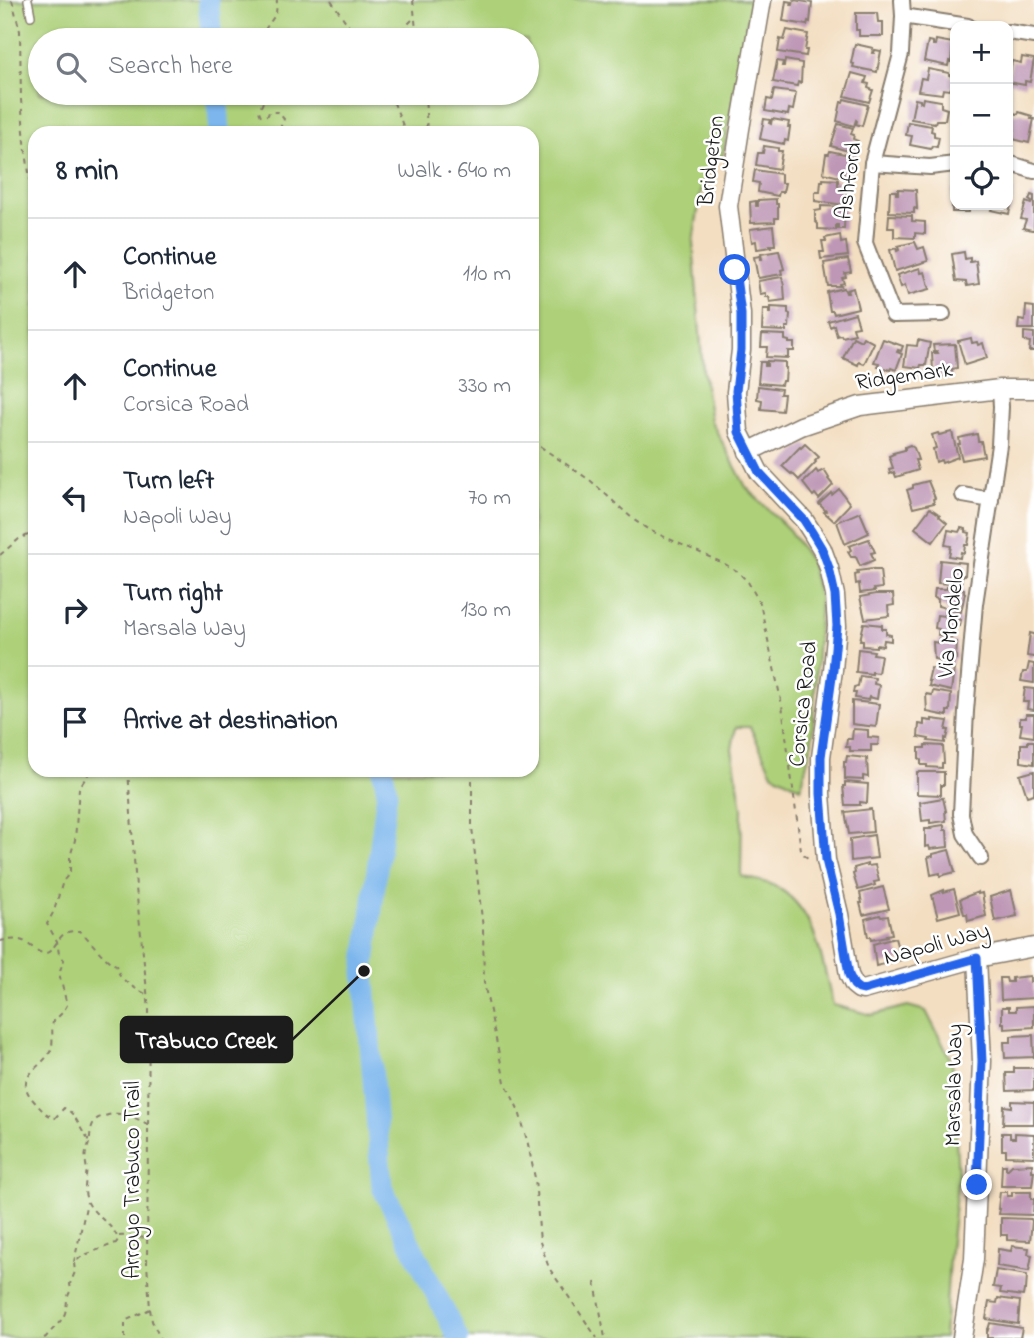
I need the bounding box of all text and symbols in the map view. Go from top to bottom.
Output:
map controls [950,21,1013,210]
button: + [950,21,1013,84]
search box [28,28,539,105]
icon: search [52,48,90,86]
text: Search here [108,48,233,86]
button: − [950,84,1013,147]
street label: Bridgeton [690,114,735,209]
street label: Ashford [828,140,872,222]
button: locate [950,147,1013,210]
text: 8 min [56,150,118,194]
text: Walk · 640 m [397,155,511,188]
text: Continue [123,239,216,277]
route start [719,254,750,285]
icon: ahead [56,255,94,293]
text: 110 m [463,258,511,291]
text: Bridgeton [123,277,214,310]
text: Continue [123,351,216,389]
street label: Ridgemark [853,354,956,401]
icon: ahead [56,367,94,405]
text: 330 m [458,370,511,403]
text: Corsica Road [123,389,249,422]
text: Turn left [123,463,214,501]
icon: left [56,479,94,517]
text: 70 m [468,482,511,515]
text: Napoli Way [123,501,232,534]
street label: Via Mondelo [930,566,974,681]
text: Turn right [123,575,223,613]
icon: right [56,591,94,629]
text: 130 m [461,594,511,627]
text: Marsala Way [123,613,246,646]
street label: Corsica Road [781,640,827,768]
icon: arrive [56,703,94,741]
text: Arrive at destination [123,703,338,741]
street label: Napoli Way [880,915,994,977]
callout: Trabuco Creek [121,1017,292,1062]
street label: Marsala Way [937,1023,975,1147]
text: Trabuco Creek [135,1025,278,1060]
street label: Arroyo Trabuco Trail [117,1081,152,1279]
route end [961,1169,992,1200]

